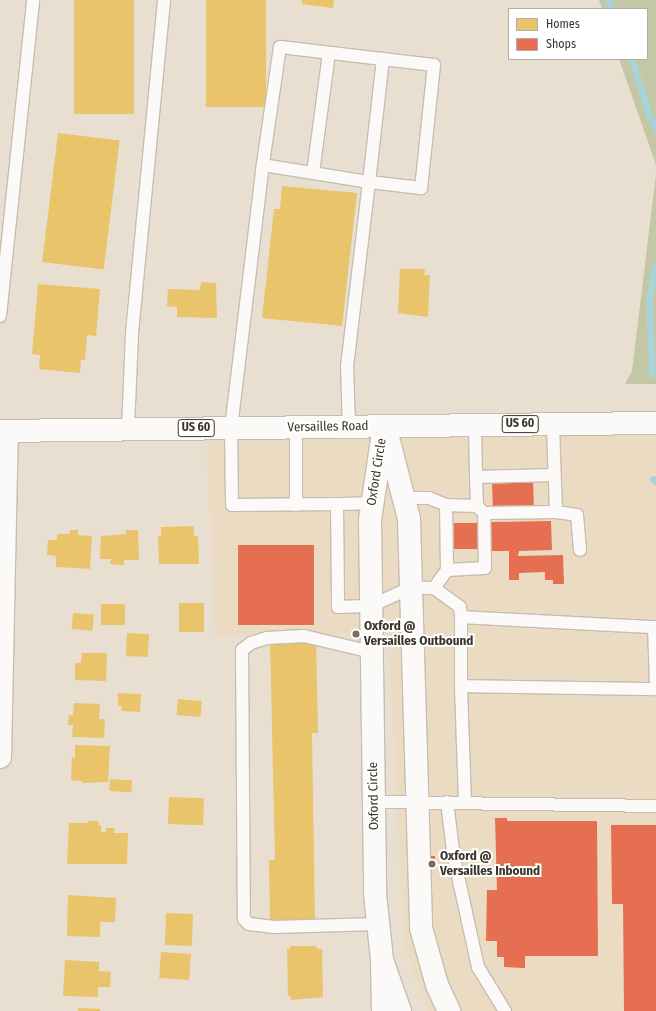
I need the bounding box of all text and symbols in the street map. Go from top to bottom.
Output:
legend [508,8,648,60]
text: Homes [546,17,580,31]
text: Shops [546,37,576,51]
road number: US 60 [501,414,539,434]
road number: US 60 [177,418,215,438]
street label: Versailles Road [287,418,369,436]
street label: Oxford Circle [364,437,390,507]
place label: Oxford @ Versailles Outbound [364,619,473,650]
marker: Oxford @ Versailles Outbound [351,629,361,639]
street label: Oxford Circle [366,762,382,830]
place label: Oxford @ Versailles Inbound [440,849,540,880]
marker: Oxford @ Versailles Inbound [427,859,437,869]

